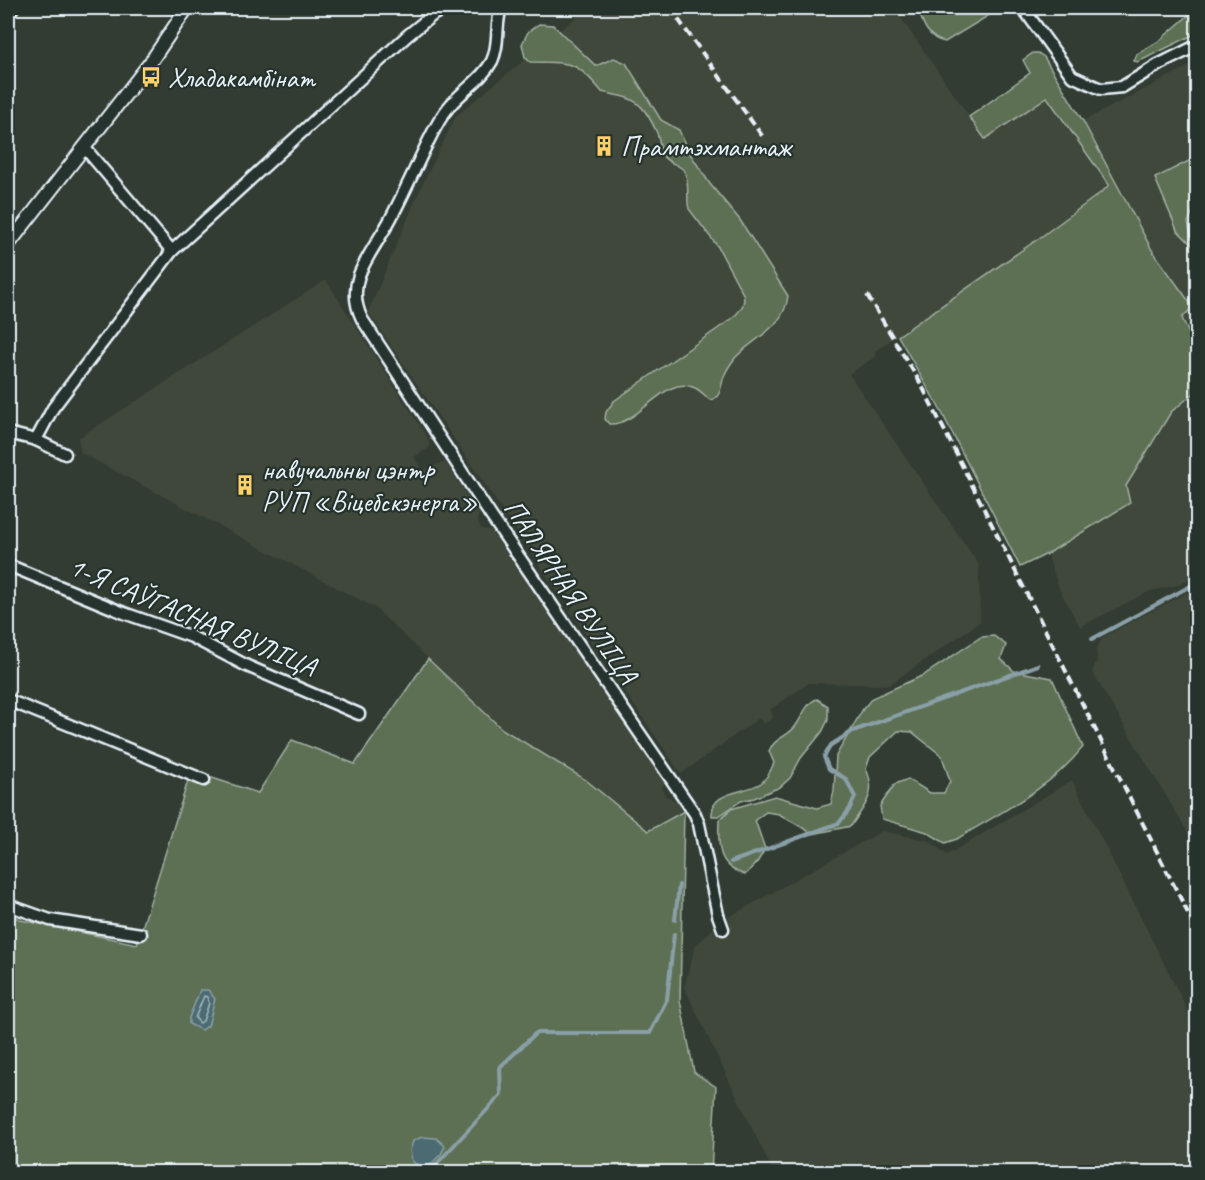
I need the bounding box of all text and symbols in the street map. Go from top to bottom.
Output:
place label: Хладакамбінат [168,60,317,95]
bus stop icon: Хладакамбінат [139,65,163,89]
place label: Прамтэхмантаж [621,129,794,164]
building icon: Прамтэхмантаж [592,134,616,158]
place label: навучальны цэнтр РУП «Віцебскэнерга» [262,452,478,519]
building icon: навучальны цэнтр РУП «Віцебскэнерга» [233,473,257,497]
street label: ПАЛЯРНАЯ ВУЛІЦА [496,492,647,692]
street label: 1-Я САЎГАСНАЯ ВУЛІЦА [64,548,324,685]

